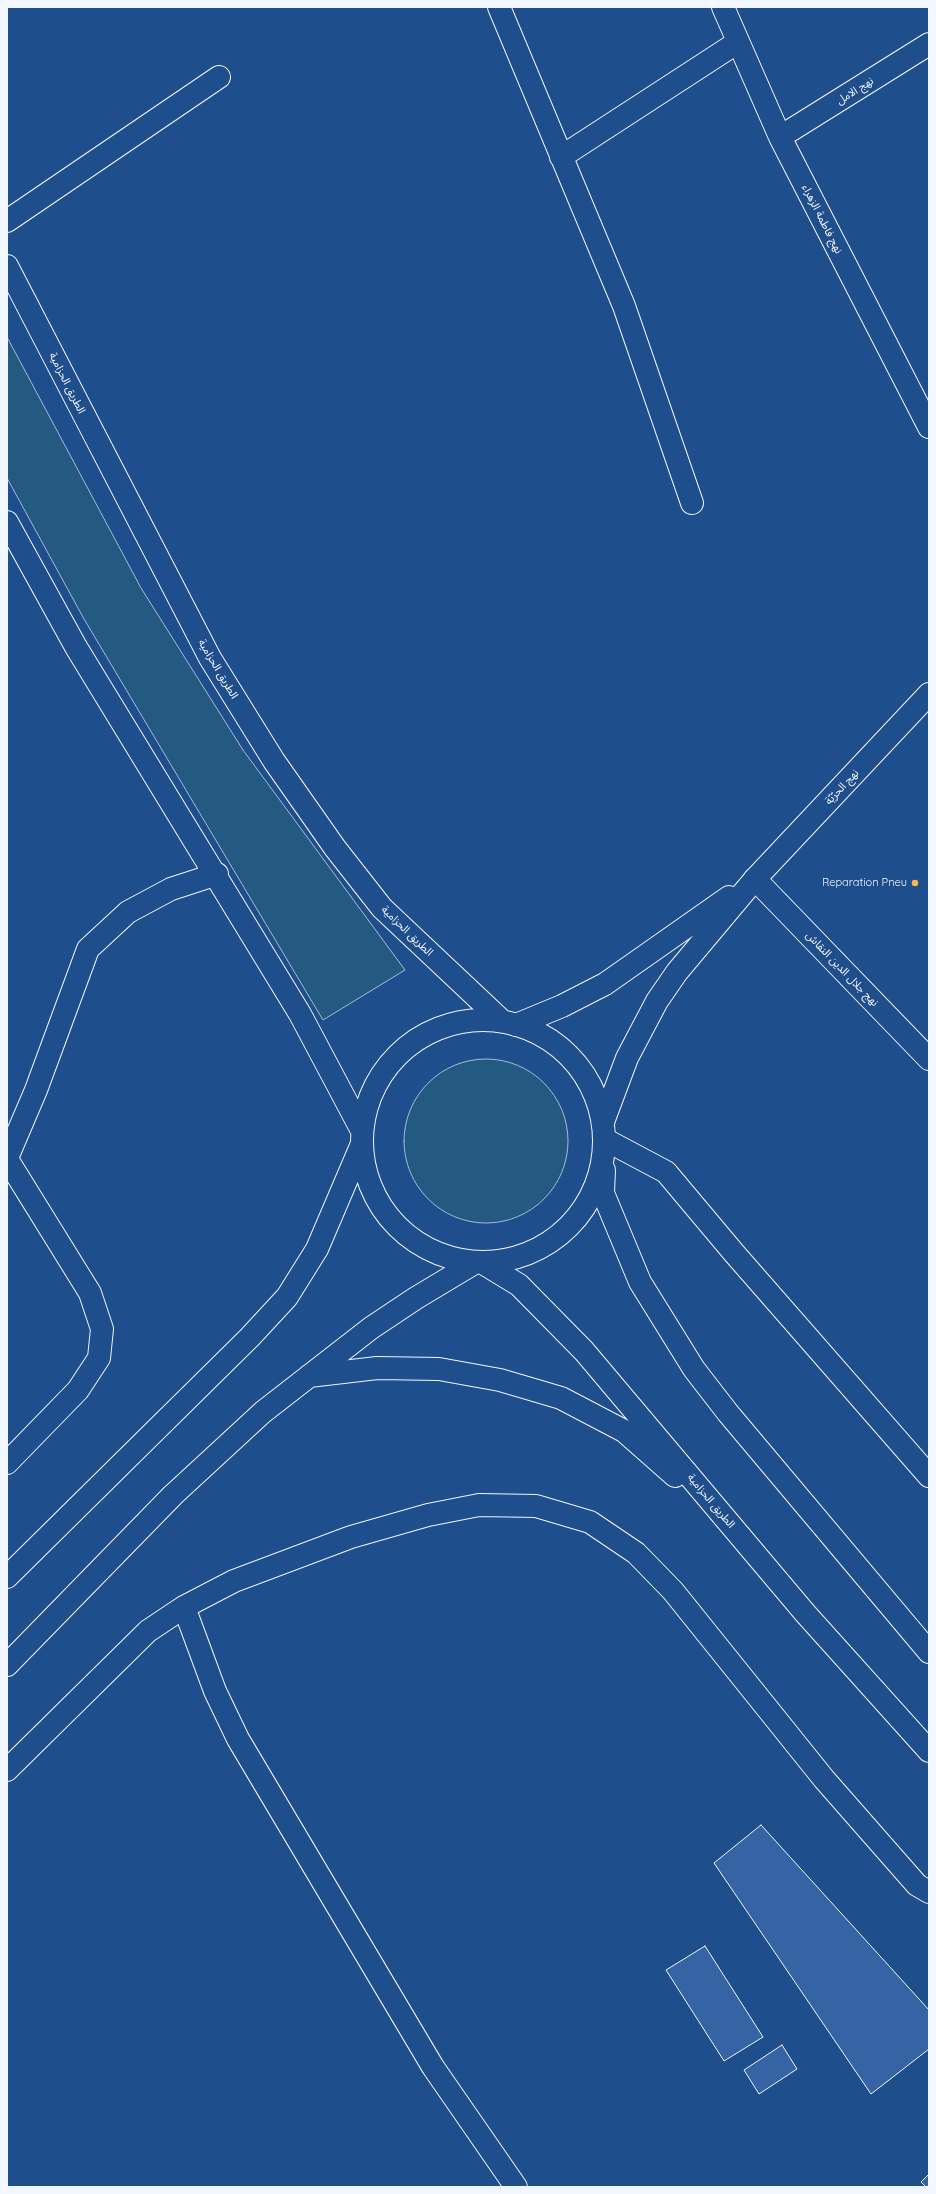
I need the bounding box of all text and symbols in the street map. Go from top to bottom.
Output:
street label: نهج الامل [834,74,876,108]
street label: نهج فاطمة الزهراء [799,182,845,256]
street label: الطريق الحزامية [46,350,88,416]
street label: الطريق الحزامية [195,637,241,701]
street label: نهج الحرّيّة [822,766,862,808]
place label: Reparation Pneu [822,876,907,890]
marker: Reparation Pneu [910,878,920,888]
street label: الطريق الحزامية [378,903,436,959]
street label: نهج جلال الدين النقاش [803,929,881,1009]
street label: الطريق الحزامية [684,1471,738,1531]

